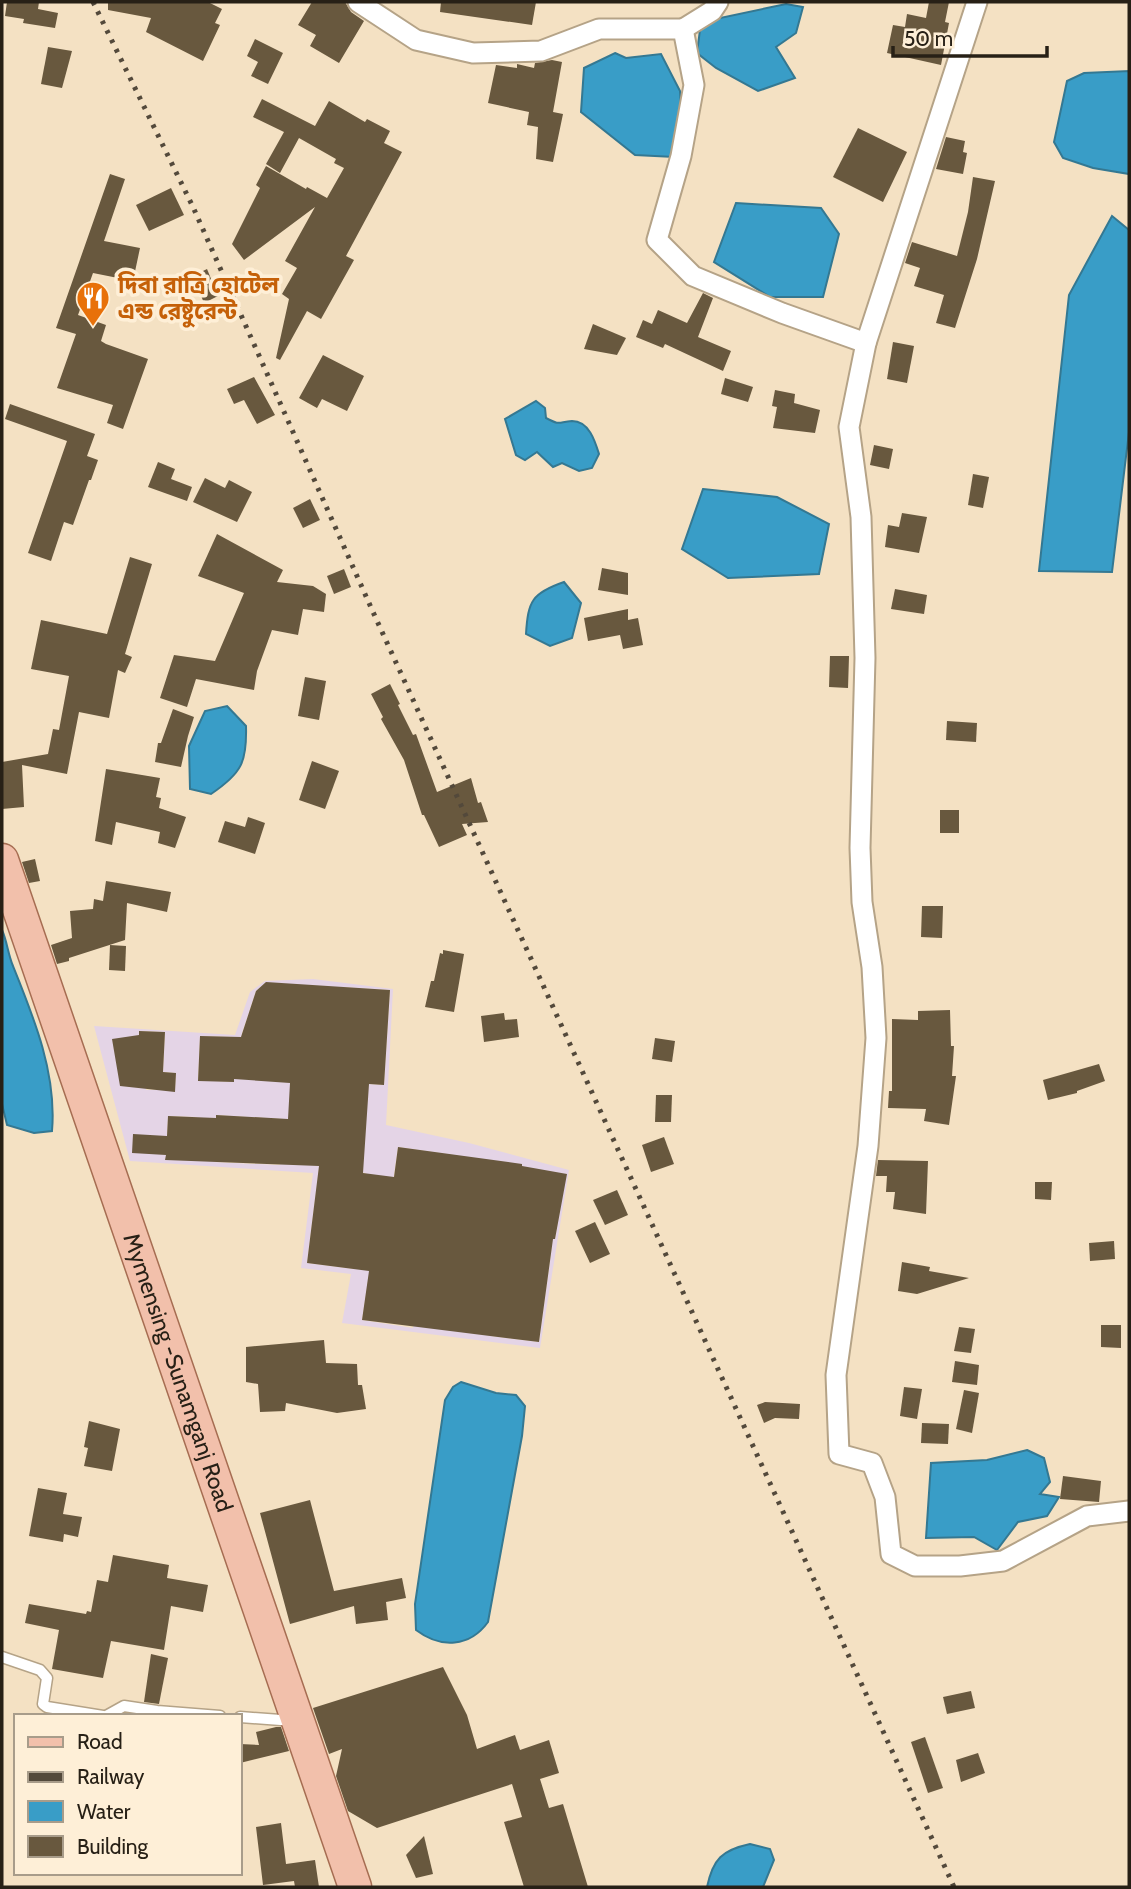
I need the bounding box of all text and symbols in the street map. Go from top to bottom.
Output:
scale bar [893,14,1047,58]
text: 50 m [904,26,953,51]
place label: দিবা রাত্রি হোটেল এন্ড রেষ্টুরেন্ট [117,271,279,328]
restaurant icon: দিবা রাত্রি হোটেল এন্ড রেষ্টুরেন্ট [74,279,112,328]
street label: Mymensing -Sunamganj Road [117,1230,239,1516]
legend [14,1714,242,1875]
text: Road [77,1729,123,1754]
text: Railway [77,1764,145,1789]
text: Water [77,1799,131,1824]
text: Building [77,1834,149,1859]

